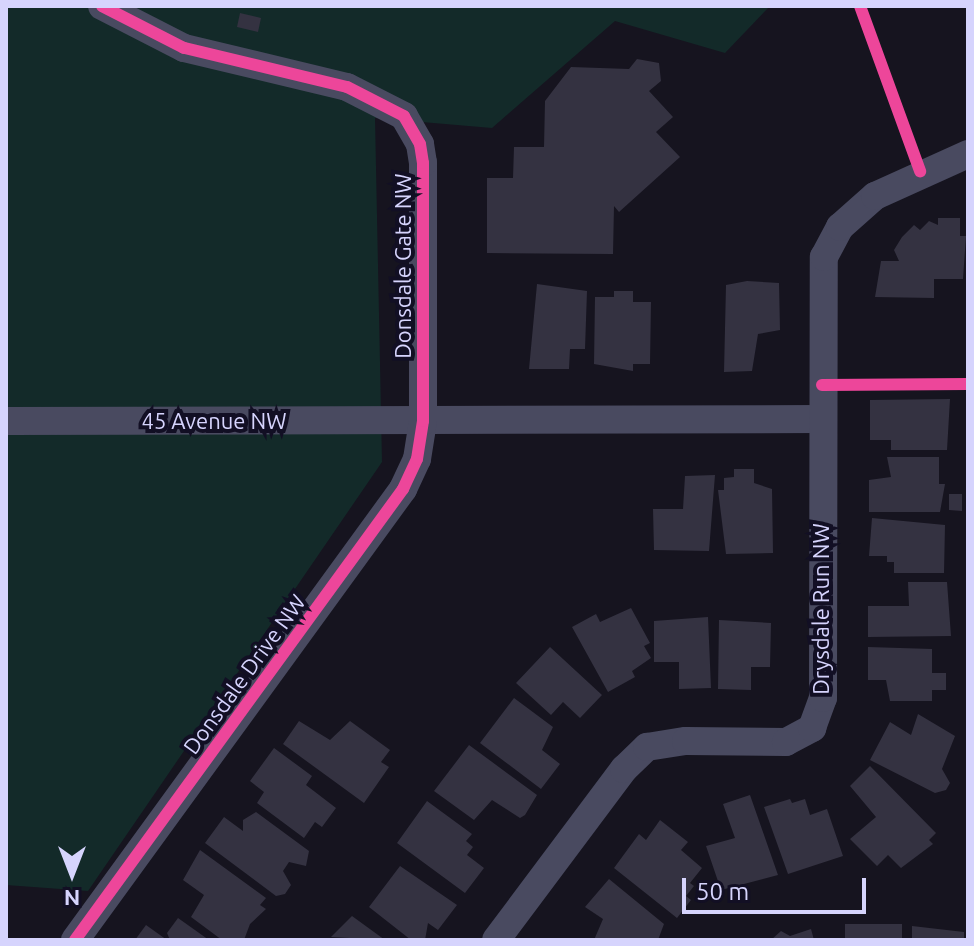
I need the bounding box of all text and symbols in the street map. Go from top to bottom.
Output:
street label: Donsdale Gate NW [390,173,416,359]
street label: 45 Avenue NW [141,408,287,434]
street label: Drysdale Run NW [808,523,834,695]
street label: Donsdale Drive NW [177,589,311,759]
north arrow [32,834,112,914]
scale bar [686,862,870,912]
text: 50 m [696,878,749,905]
text: N [64,886,80,911]

